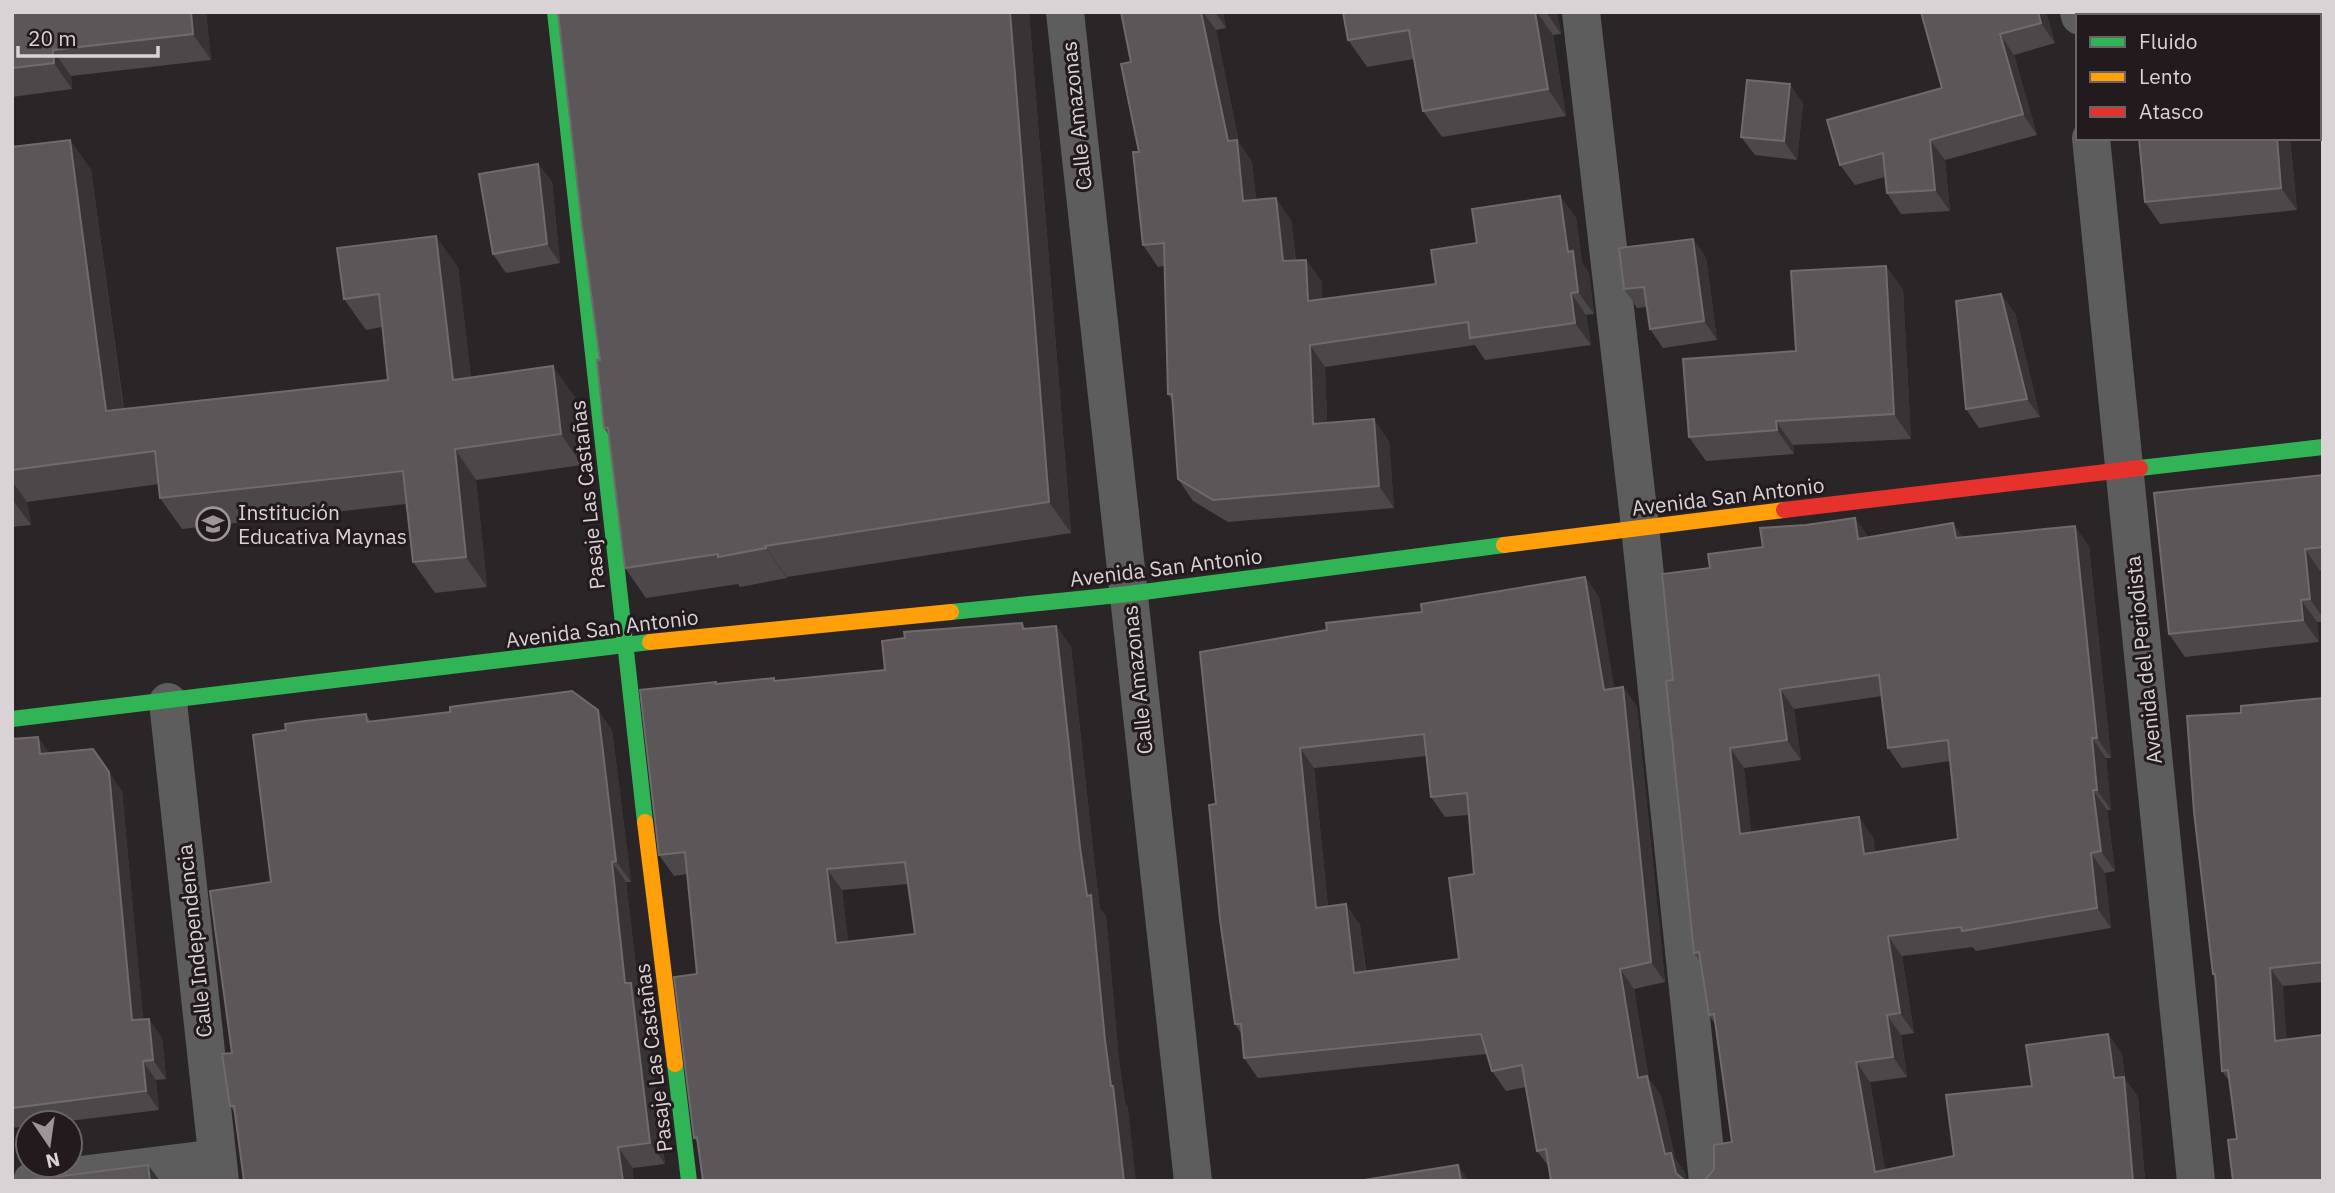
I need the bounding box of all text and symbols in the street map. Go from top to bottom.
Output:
scale bar [18,14,158,58]
legend [2076,14,2321,140]
text: 20 m [28,24,77,52]
text: Fluido [2139,27,2198,55]
street label: Calle Amazonas [1054,40,1098,192]
text: Lento [2139,62,2192,90]
text: Atasco [2139,97,2203,125]
street label: Pasaje Las Castañas [563,399,611,591]
street label: Avenida San Antonio [1630,470,1826,522]
place label: Institución Educativa Maynas [238,498,407,550]
school or university icon: Institución Educativa Maynas [194,505,232,543]
street label: Avenida San Antonio [1068,541,1264,593]
street label: Avenida del Periodista [2118,554,2168,766]
street label: Avenida San Antonio [504,602,700,654]
street label: Calle Amazonas [1115,604,1159,756]
street label: Calle Independencia [170,843,218,1039]
street label: Pasaje Las Castañas [628,962,678,1154]
north arrow [14,1109,84,1179]
text: N [43,1147,62,1174]

